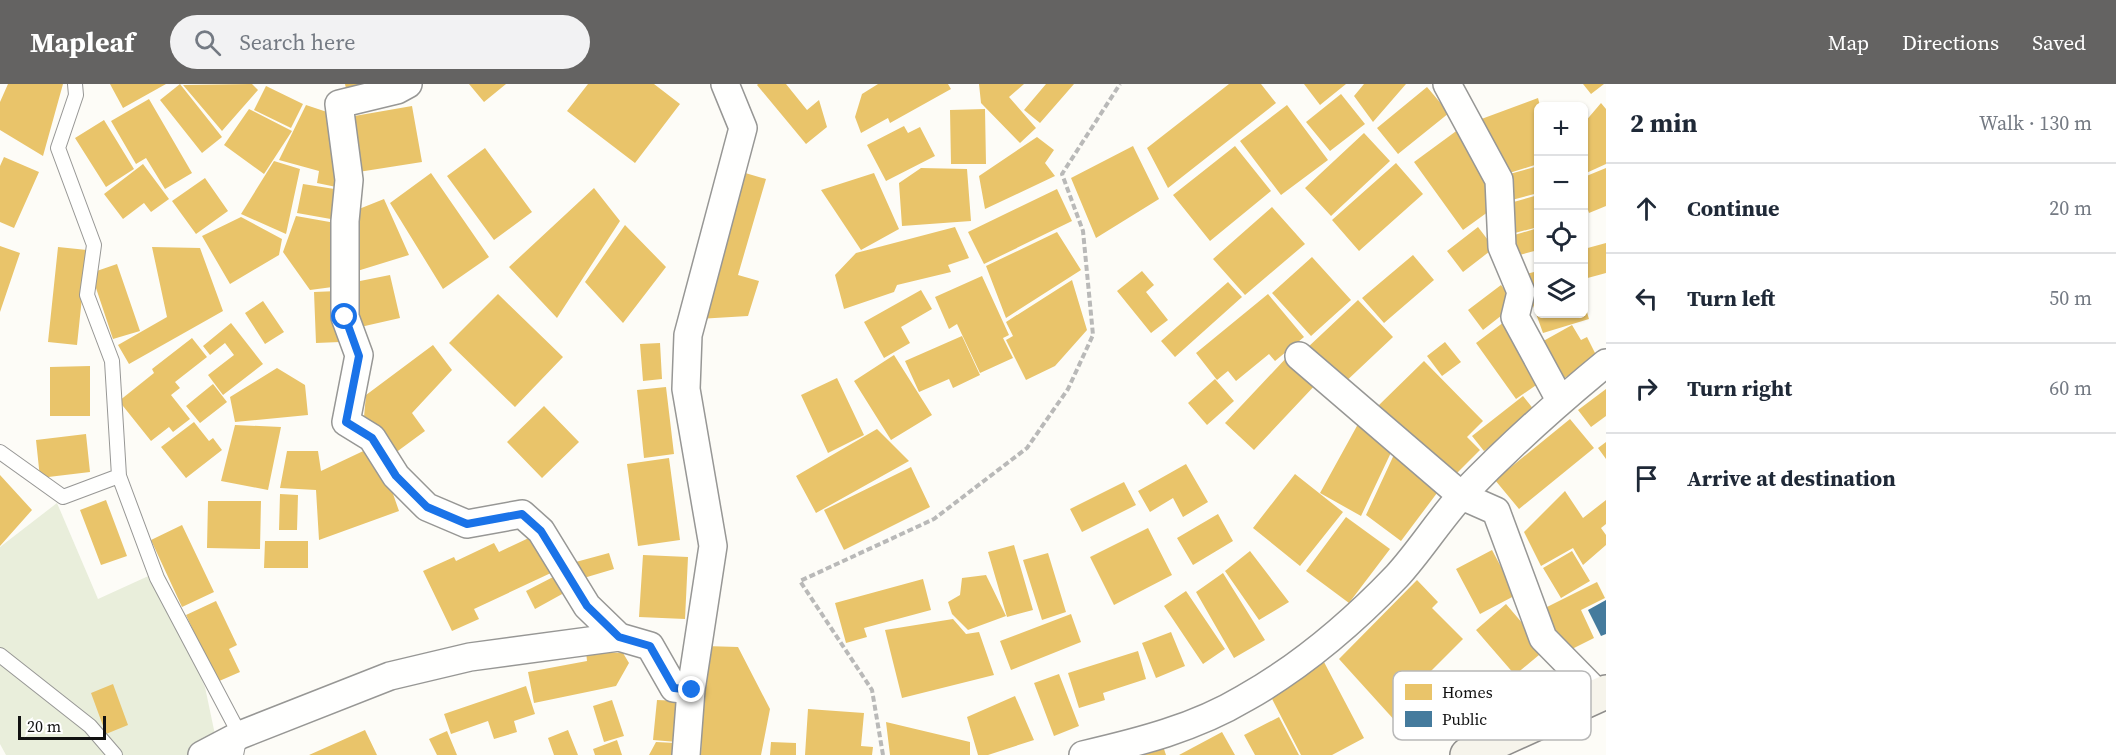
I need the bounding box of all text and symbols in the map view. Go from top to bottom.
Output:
search box [170,15,590,69]
text: Mapleaf [30,23,134,61]
icon: search [191,26,224,59]
text: Search here [239,27,355,57]
text: Map [1828,28,1869,57]
text: Directions [1902,28,1999,57]
text: Saved [2032,28,2086,57]
map controls [1534,102,1588,318]
button: + [1534,102,1588,156]
text: 2 min [1630,105,1697,141]
text: Walk · 130 m [1979,109,2092,137]
button: − [1534,156,1588,210]
icon: ahead [1630,192,1663,225]
text: Continue [1687,193,1780,223]
text: 20 m [2049,194,2092,222]
button: locate [1534,210,1588,264]
button: layers [1534,264,1588,318]
icon: left [1630,282,1663,315]
text: Turn left [1687,283,1775,313]
text: 50 m [2049,284,2092,312]
route start [331,303,357,329]
icon: right [1630,372,1663,405]
text: Turn right [1687,373,1792,403]
text: 60 m [2049,374,2092,402]
icon: arrive [1630,462,1663,495]
text: Arrive at destination [1687,463,1896,493]
legend [1393,671,1591,740]
route end [678,676,704,702]
text: Homes [1442,681,1493,703]
text: Public [1442,708,1487,730]
scale bar [18,713,106,740]
text: 20 m [27,715,61,737]

